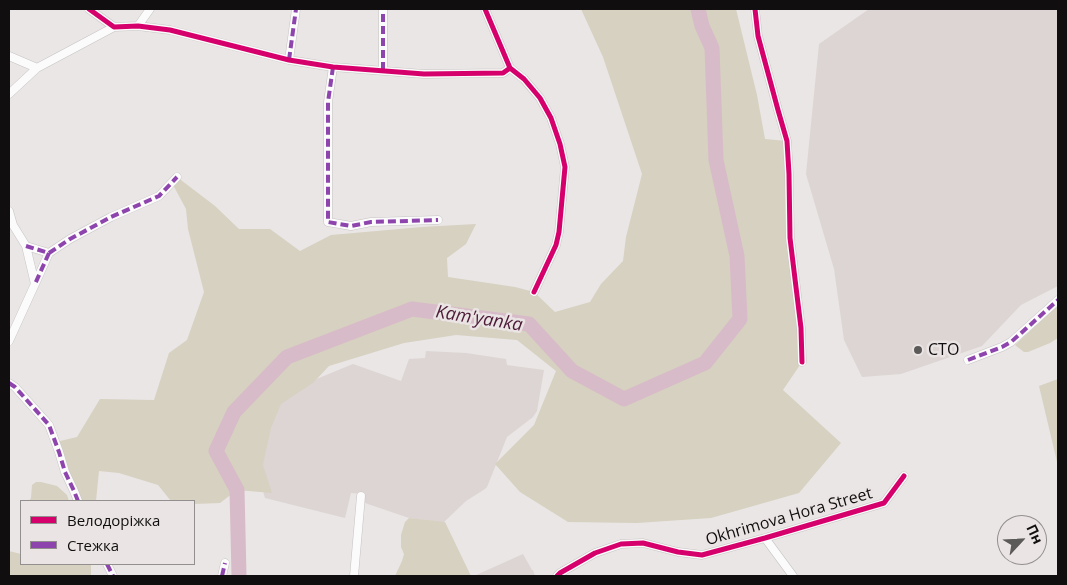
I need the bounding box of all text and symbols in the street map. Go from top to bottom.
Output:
water label: Kam'yanka [434,301,524,337]
place label: СТО [928,340,959,360]
marker: СТО [912,344,924,356]
street label: Okhrimova Hora Street [703,484,875,550]
legend [20,500,195,565]
text: Велодоріжка [67,510,160,530]
north arrow [997,515,1047,565]
text: Пн [1022,521,1048,547]
text: Стежка [67,535,119,555]

